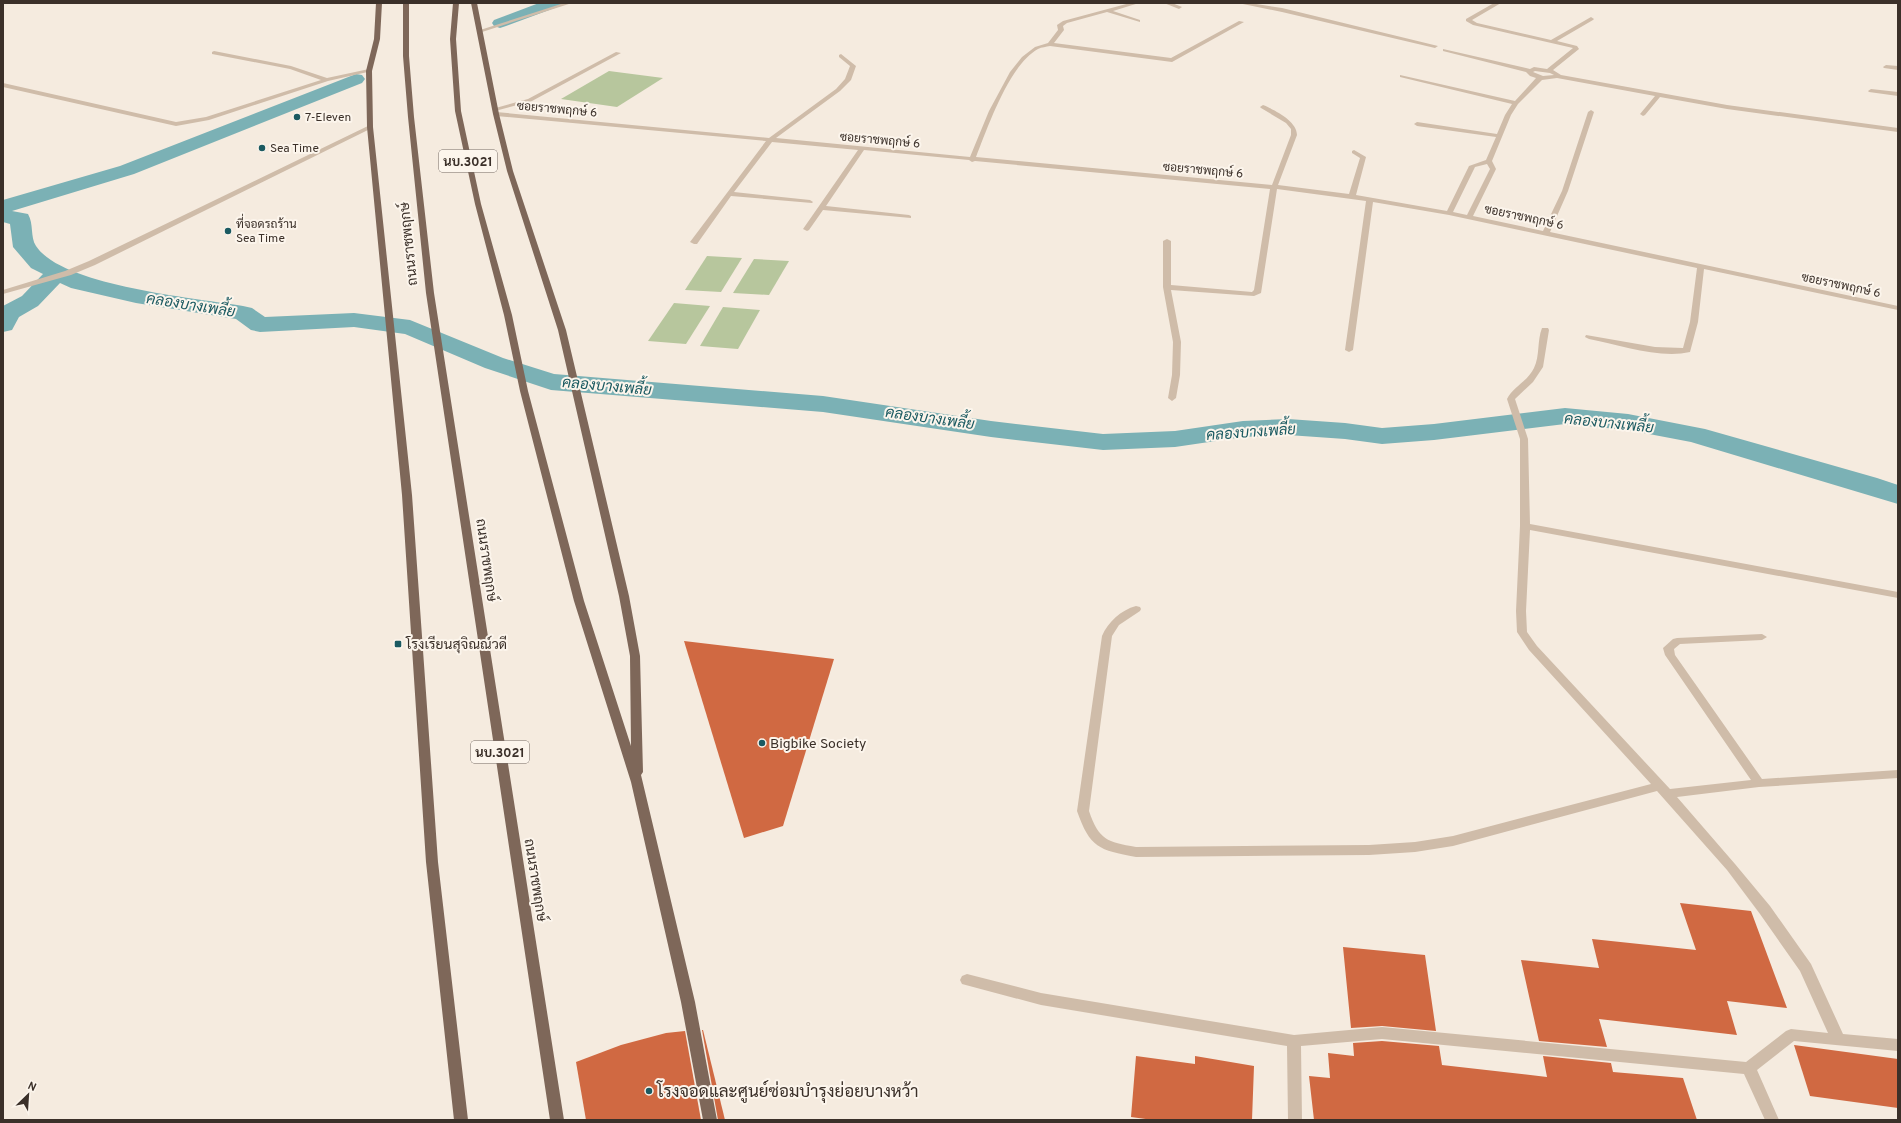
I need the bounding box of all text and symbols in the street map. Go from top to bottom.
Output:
street label: ซอยราชพฤกษ์ 6 [516,98,598,121]
place label: 7-Eleven [305,110,351,126]
marker: 7-Eleven [292,112,302,122]
street label: ซอยราชพฤกษ์ 6 [839,129,921,152]
place label: Sea Time [270,141,319,157]
marker: Sea Time [257,143,267,153]
road number: นบ.3021 [439,150,497,172]
street label: ซอยราชพฤกษ์ 6 [1162,159,1244,182]
street label: ถนนราชพฤกษ์ [395,201,422,287]
street label: ซอยราชพฤกษ์ 6 [1483,201,1565,234]
place label: ที่จอดรถร้าน Sea Time [236,213,297,247]
marker: ที่จอดรถร้าน Sea Time [223,226,233,236]
street label: ซอยราชพฤกษ์ 6 [1800,269,1882,302]
water label: คลองบางเพลี้ย [145,283,238,323]
water label: คลองบางเพลี้ย [561,367,653,401]
water label: คลองบางเพลี้ย [884,397,977,435]
water label: คลองบางเพลี้ย [1563,403,1656,439]
water label: คลองบางเพลี้ย [1205,414,1297,446]
street label: ถนนราชพฤกษ์ [471,517,502,603]
place label: โรงเรียนสุจิณณ์วดี [405,635,507,654]
marker: โรงเรียนสุจิณณ์วดี [393,639,403,649]
place label: Bigbike Society [770,736,866,753]
marker: Bigbike Society [757,738,767,748]
road number: นบ.3021 [471,741,529,763]
street label: ถนนราชพฤกษ์ [520,837,552,923]
north arrow [8,1075,48,1115]
text: N [25,1079,38,1095]
place label: โรงจอดและศูนย์ซ่อมบำรุงย่อยบางหว้า [656,1079,919,1104]
marker: โรงจอดและศูนย์ซ่อมบำรุงย่อยบางหว้า [644,1086,654,1096]

